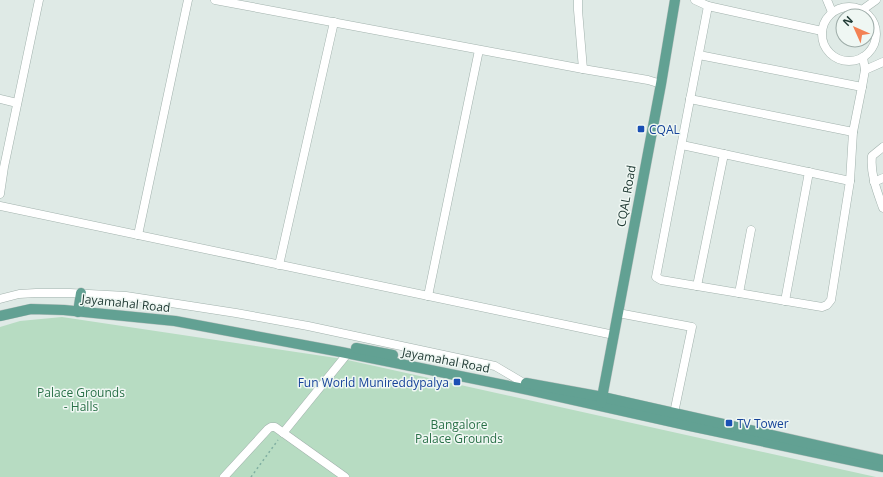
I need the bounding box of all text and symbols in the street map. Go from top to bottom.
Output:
north arrow [835,8,875,48]
text: N [839,12,856,29]
place label: CQAL [649,121,680,138]
marker: CQAL [636,124,646,134]
street label: CQAL Road [612,164,640,228]
street label: Jayamahal Road [80,290,171,316]
street label: Jayamahal Road [400,343,491,377]
place label: Fun World Munireddypalya [298,374,449,391]
marker: Fun World Munireddypalya [452,377,462,387]
park label: Palace Grounds - Halls [37,384,125,415]
place label: TV Tower [737,415,789,432]
park label: Bangalore Palace Grounds [415,416,503,447]
marker: TV Tower [724,418,734,428]

